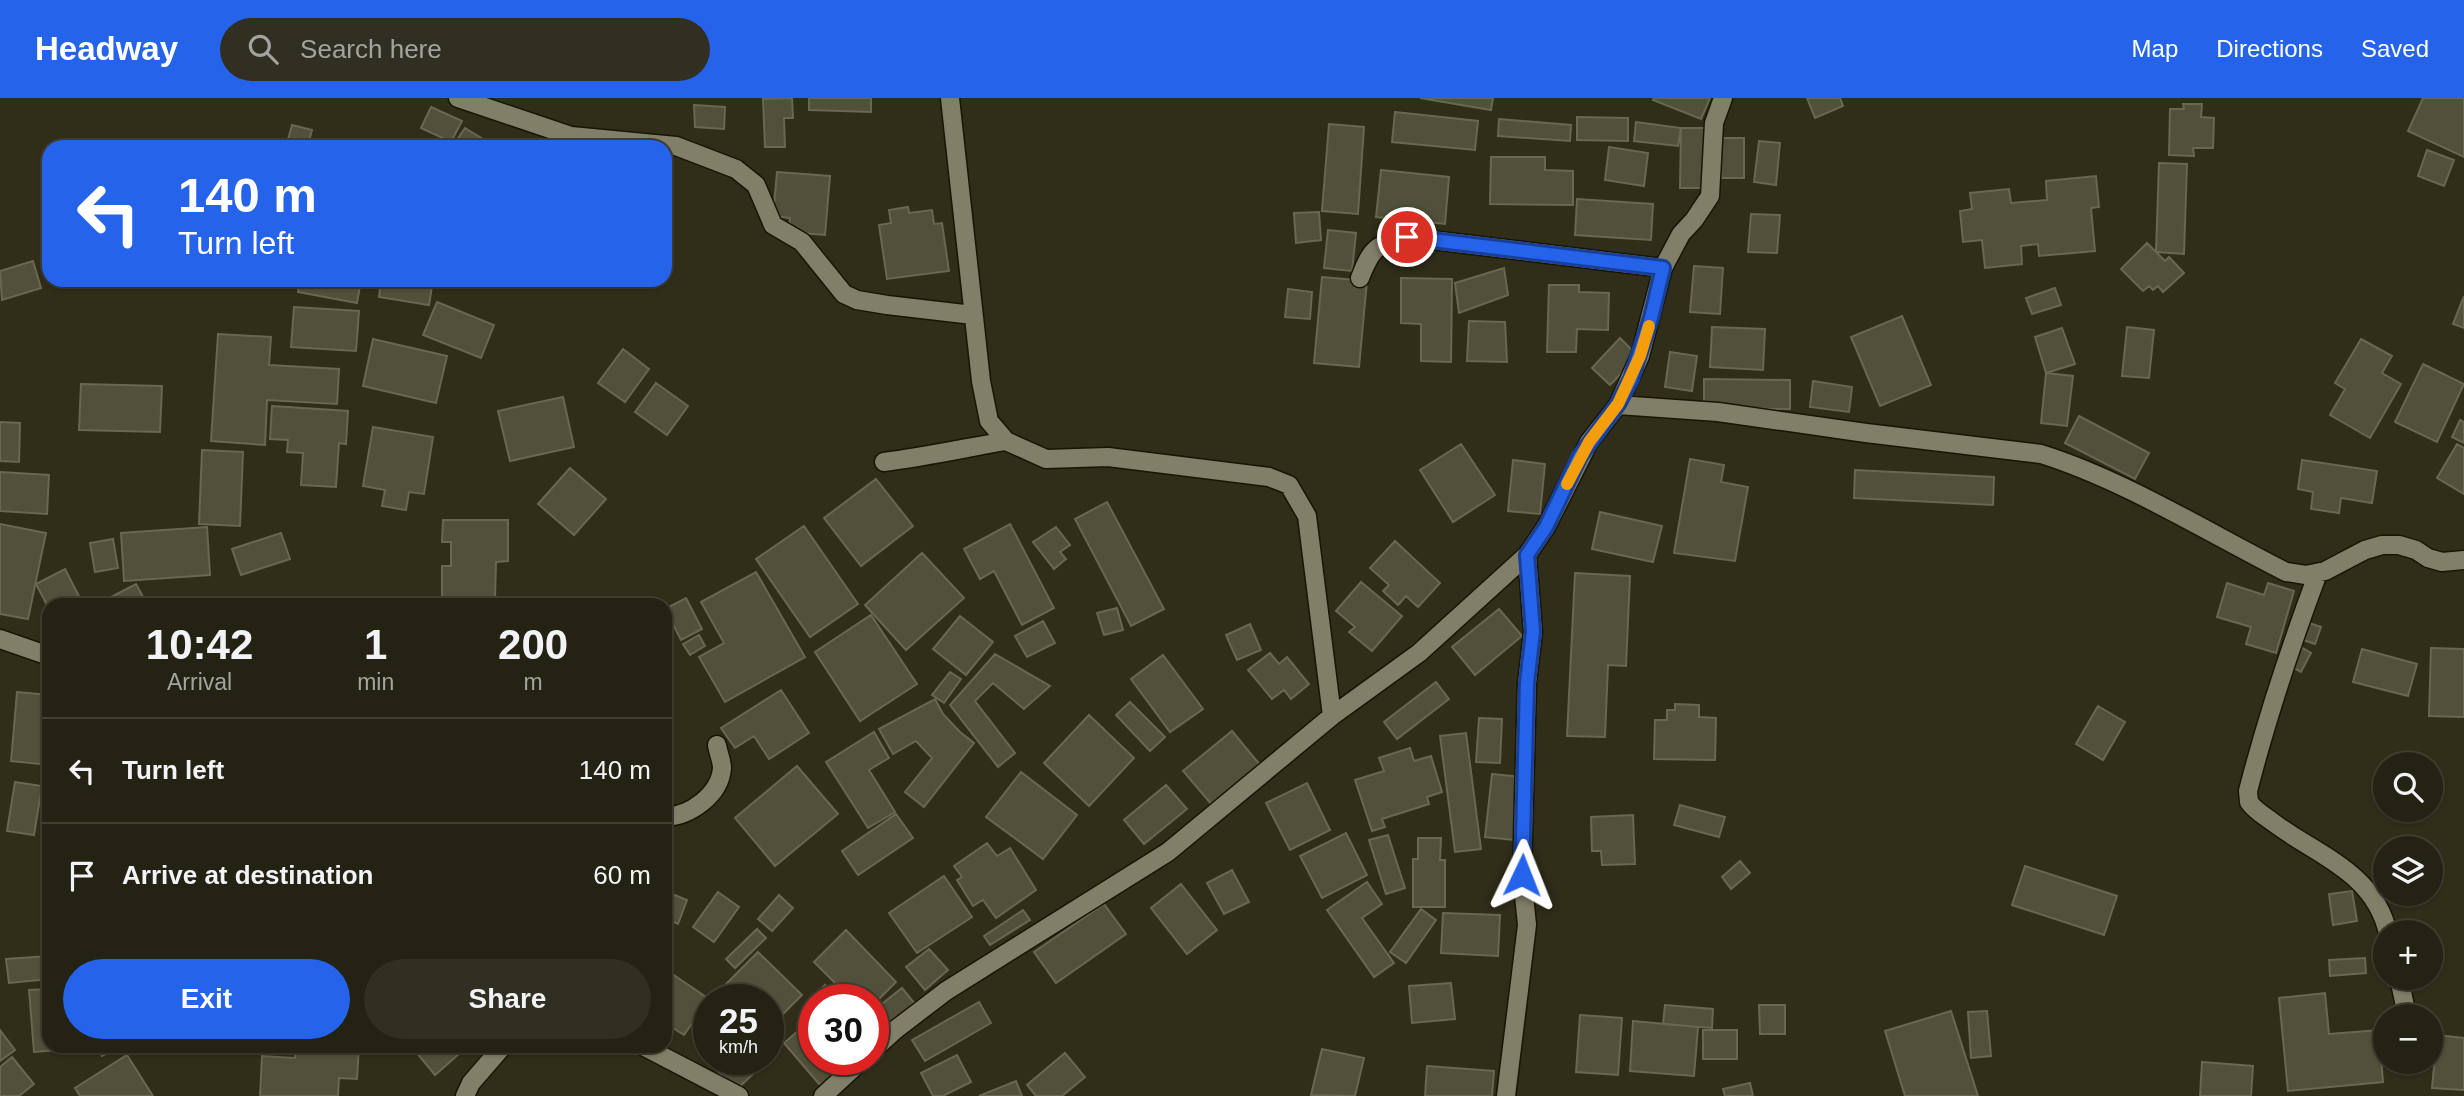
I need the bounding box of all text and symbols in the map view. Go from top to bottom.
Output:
search box [220,18,710,81]
text: Headway [35,30,178,67]
icon: search [244,30,282,68]
text: Search here [300,34,442,64]
text: Map [2132,35,2178,62]
text: Directions [2216,35,2323,62]
text: Saved [2361,35,2429,62]
icon: left [63,168,154,259]
text: 140 m [178,168,317,222]
pin [1377,207,1437,267]
icon: arrive [1388,218,1426,256]
text: Turn left [178,225,294,261]
text: 10:42 [146,621,253,668]
text: 1 [364,621,387,668]
text: 200 [498,621,568,668]
text: Arrival [167,669,232,695]
text: min [357,669,394,695]
text: m [524,669,543,695]
icon: left [63,752,101,790]
map controls [2373,752,2443,1074]
button: search [2373,752,2443,822]
text: Turn left [122,755,224,785]
text: 140 m [579,755,651,785]
button: layers [2373,836,2443,906]
position arrow [1485,838,1559,912]
icon: arrive [63,857,101,895]
text: Arrive at destination [122,860,373,890]
text: 60 m [593,860,651,890]
button: + [2373,920,2443,990]
button: Exit [63,959,350,1039]
button: Share [364,959,651,1039]
speed limit sign: 30 [798,984,889,1075]
text: 25 [719,1001,758,1040]
button: − [2373,1004,2443,1074]
text: km/h [719,1037,758,1057]

